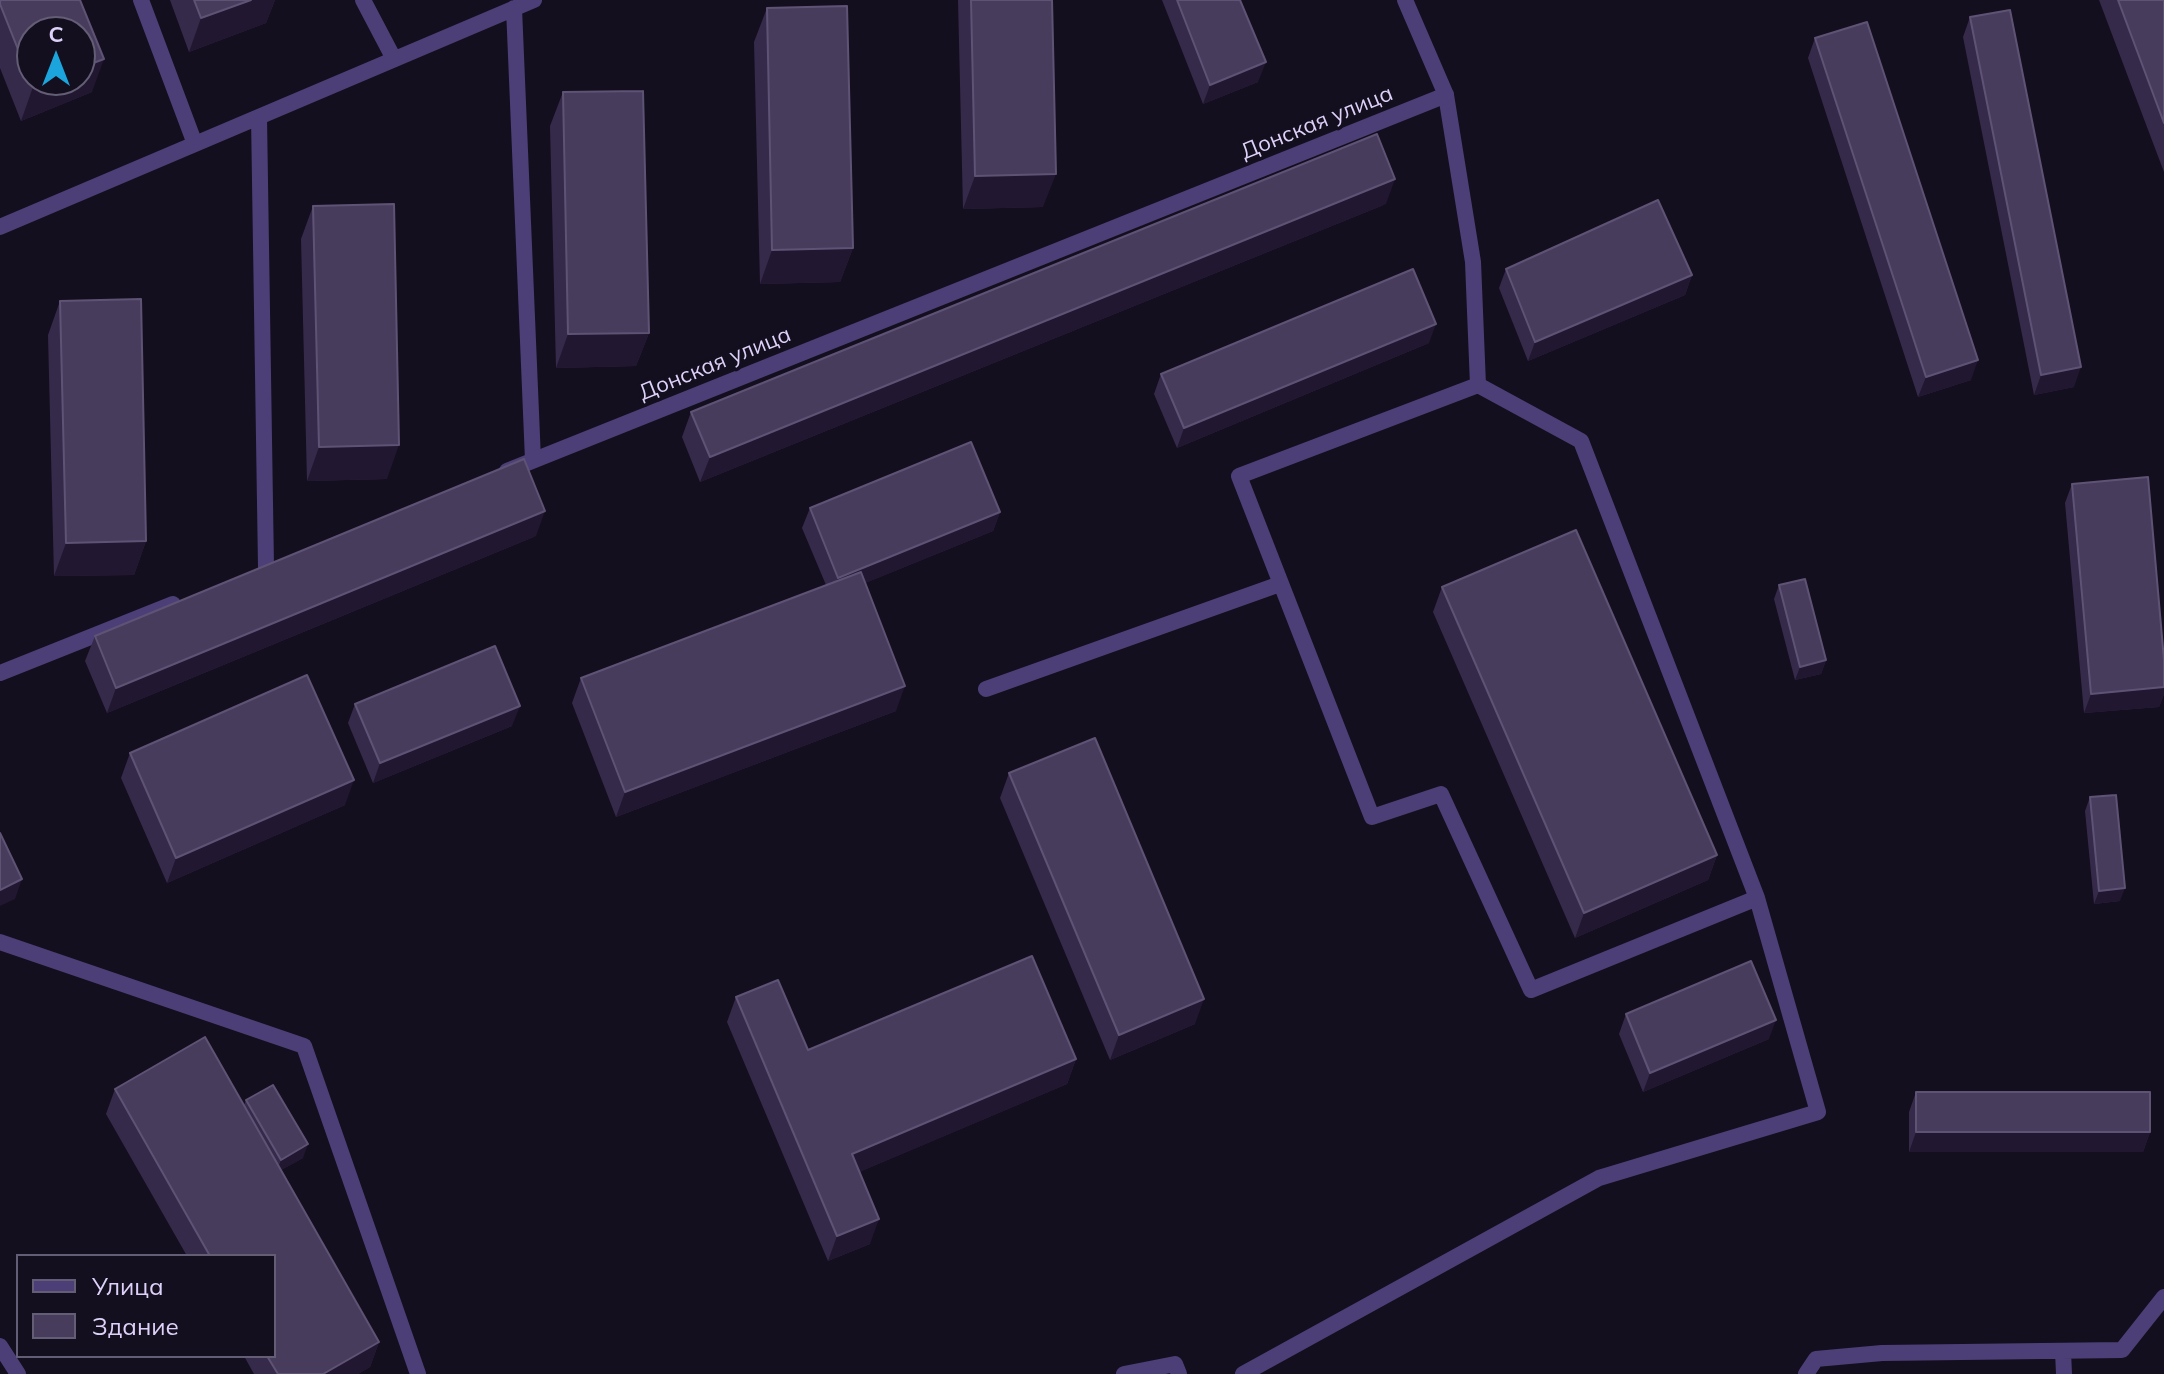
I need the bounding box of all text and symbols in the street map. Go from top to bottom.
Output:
north arrow [16,16,96,96]
text: С [48,20,64,48]
street label: Донская улица [1237,80,1397,166]
street label: Донская улица [635,321,795,407]
legend [16,1254,276,1358]
text: Улица [92,1271,164,1301]
text: Здание [92,1311,179,1341]

